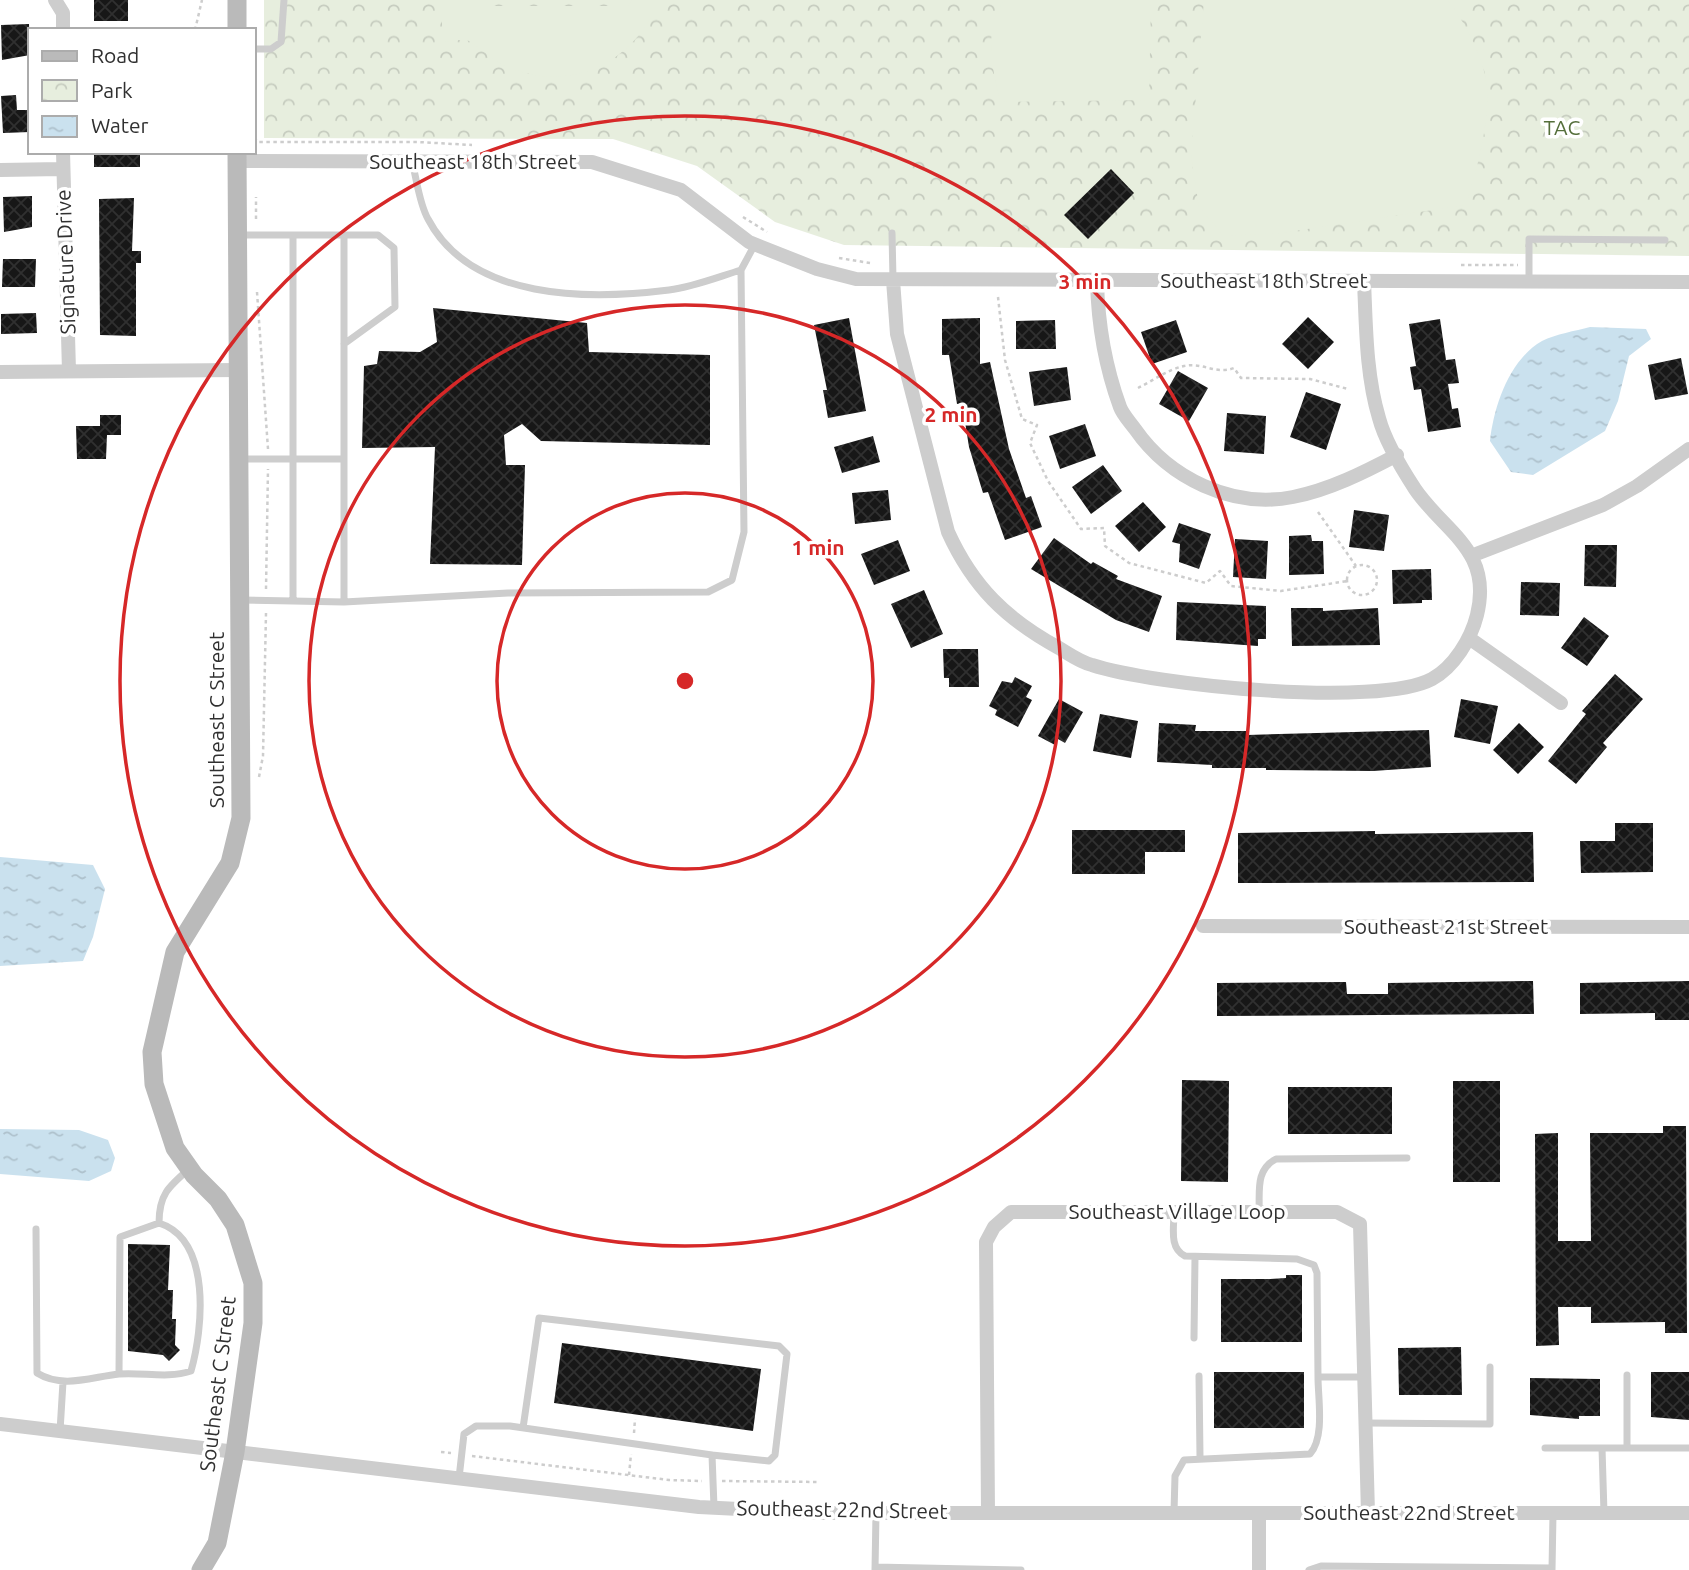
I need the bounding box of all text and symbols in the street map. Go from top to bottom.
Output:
legend [28,28,256,154]
text: Road [91,43,139,67]
text: Park [91,78,133,102]
text: Water [91,113,149,137]
park label: TAC [1544,115,1581,139]
street label: Southeast 18th Street [369,149,577,173]
street label: Signature Drive [50,189,80,335]
street label: Southeast 18th Street [1160,268,1368,292]
text: 3 min [1058,269,1112,293]
text: 2 min [924,402,978,426]
text: 1 min [791,535,845,559]
street label: Southeast C Street [204,632,228,808]
centre of rings [673,669,697,693]
street label: Southeast 21st Street [1344,914,1548,938]
street label: Southeast Village Loop [1068,1199,1286,1223]
street label: Southeast C Street [194,1295,240,1473]
street label: Southeast 22nd Street [736,1495,948,1523]
street label: Southeast 22nd Street [1303,1500,1515,1524]

